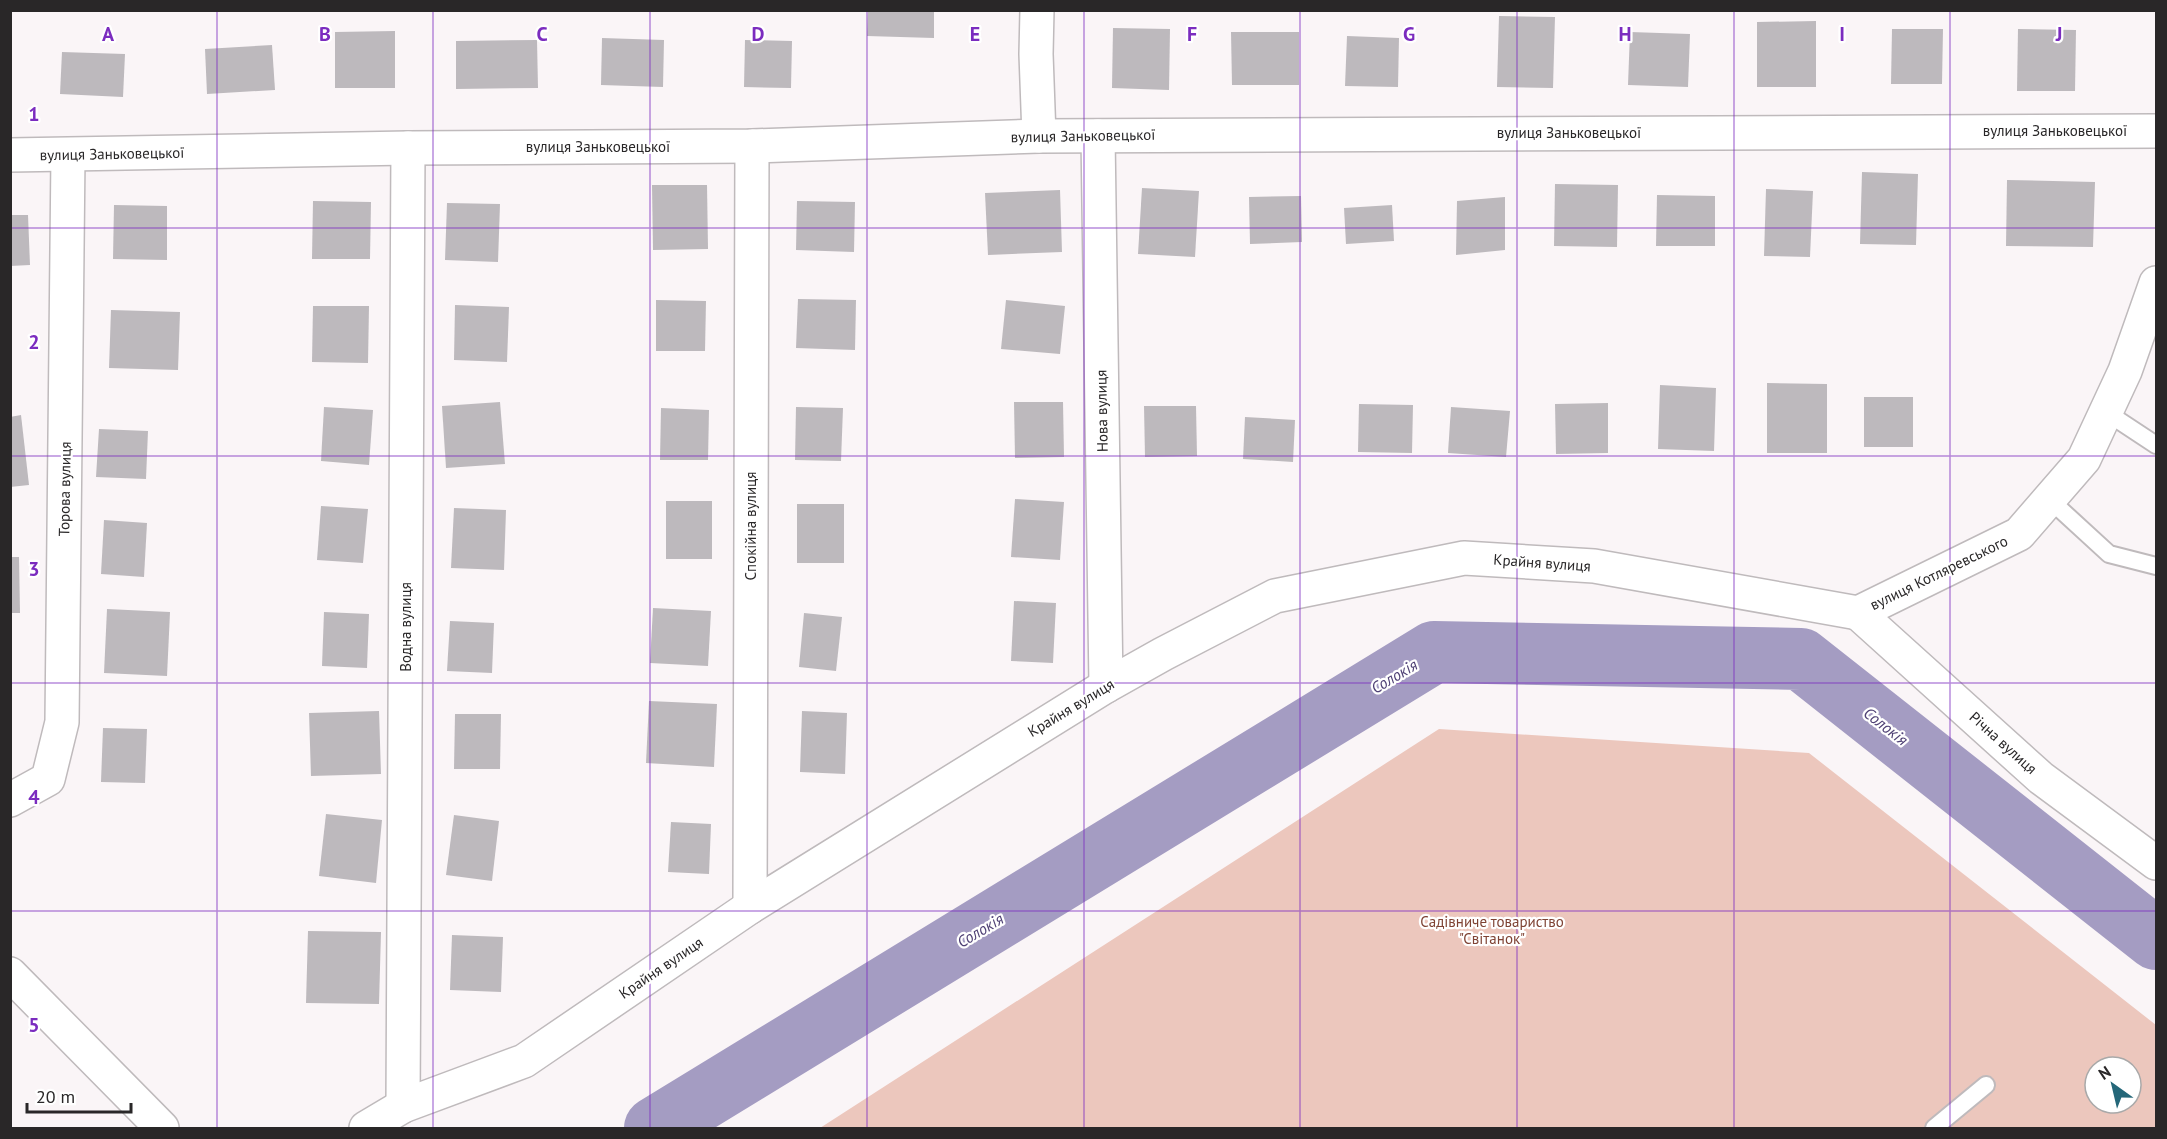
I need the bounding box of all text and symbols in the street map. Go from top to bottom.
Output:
text: A [102,21,115,47]
text: B [319,21,331,47]
text: C [536,21,548,47]
text: D [752,21,765,47]
text: E [970,21,980,47]
text: F [1187,21,1197,47]
text: G [1403,21,1415,47]
text: H [1618,21,1632,47]
text: I [1839,21,1845,47]
text: J [2055,21,2062,47]
text: 1 [28,101,40,127]
street label: вулиця Заньковецької [1983,121,2127,140]
street label: вулиця Заньковецької [1497,123,1641,142]
street label: вулиця Заньковецької [1011,125,1155,146]
street label: вулиця Заньковецької [526,137,670,156]
street label: вулиця Заньковецької [40,143,184,164]
text: 2 [28,329,40,355]
street label: Нова вулиця [1091,370,1112,452]
street label: Торова вулиця [54,441,75,537]
street label: Спокійна вулиця [741,472,760,580]
street label: вулиця Котляревського [1867,531,2011,614]
street label: Крайня вулиця [1493,550,1591,575]
text: 3 [28,556,40,582]
street label: Водна вулиця [396,582,415,672]
water label: Солокія [1367,654,1421,698]
street label: Крайня вулиця [1024,674,1117,741]
water label: Солокія [1860,703,1913,750]
street label: Річна вулиця [1966,707,2041,778]
text: 4 [28,784,40,810]
water label: Солокія [953,908,1007,952]
park label: Садівниче товариство "Світанок" [1420,912,1564,948]
street label: Крайня вулиця [615,932,706,1003]
text: 5 [28,1012,40,1038]
north arrow [2083,1055,2143,1115]
text: N [2095,1061,2115,1084]
scale bar [27,1076,130,1114]
text: 20 m [36,1085,75,1108]

